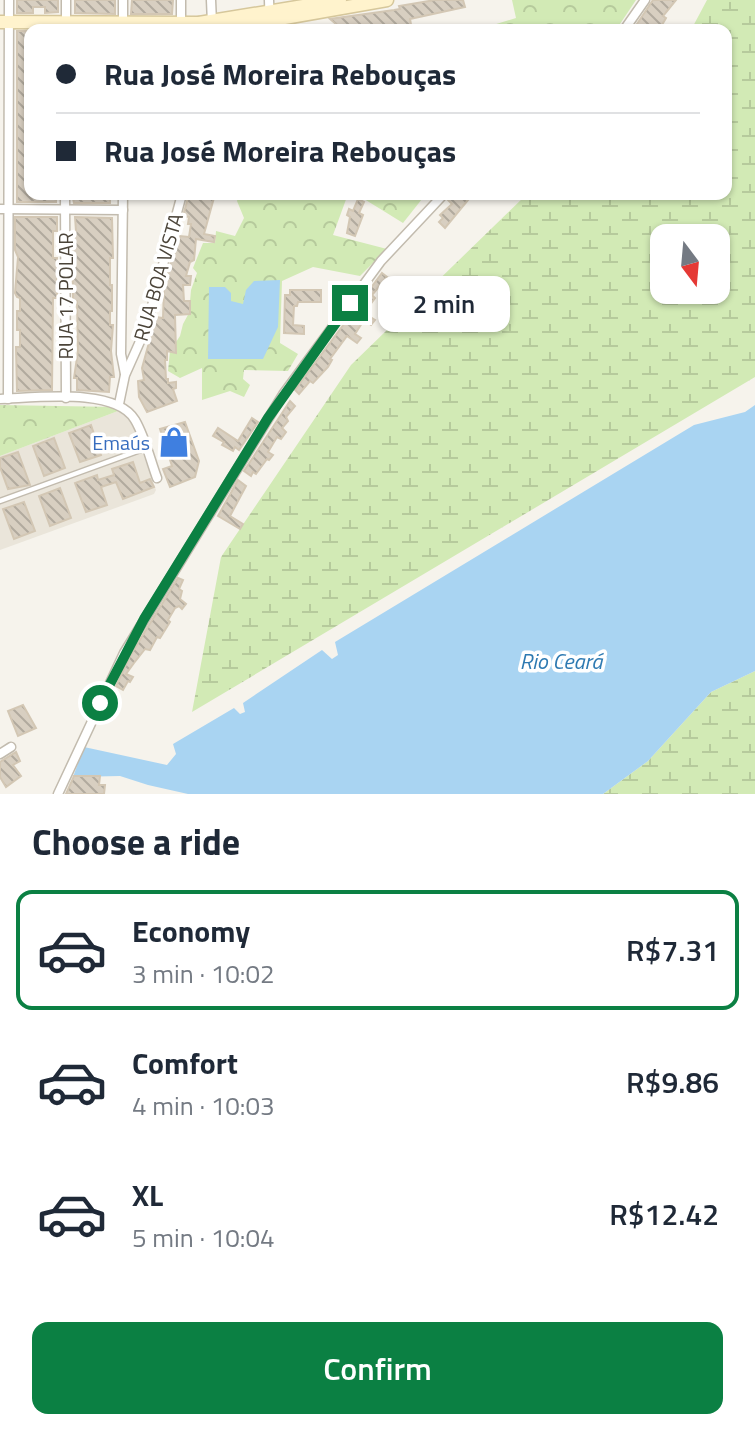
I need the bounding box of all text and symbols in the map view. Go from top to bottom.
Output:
text: Rua José Moreira Rebouças [104,51,456,97]
text: Rua José Moreira Rebouças [104,128,456,174]
street label: RUA BOA VISTA [125,209,191,345]
north arrow [650,224,730,304]
map controls [650,224,730,304]
street label: RUA 17 POLAR [50,232,81,360]
callout: 2 min [378,275,510,331]
text: 2 min [413,284,475,323]
route end [332,285,368,321]
shop icon: Emaús [157,425,191,459]
place label: Emaús [92,427,150,458]
water label: Rio Ceará [520,644,604,678]
route start [82,685,118,721]
text: Choose a ride [32,814,240,869]
text: Economy [132,908,250,954]
icon: car [36,914,108,986]
text: R$7.31 [626,927,719,973]
text: 3 min · 10:02 [132,954,275,993]
text: Comfort [132,1040,238,1086]
icon: car [36,1046,108,1118]
text: R$9.86 [626,1059,719,1105]
text: 4 min · 10:03 [132,1086,275,1125]
text: XL [132,1172,163,1218]
icon: car [36,1178,108,1250]
text: R$12.42 [609,1191,719,1237]
text: 5 min · 10:04 [132,1218,275,1257]
button: Confirm [32,1322,723,1414]

